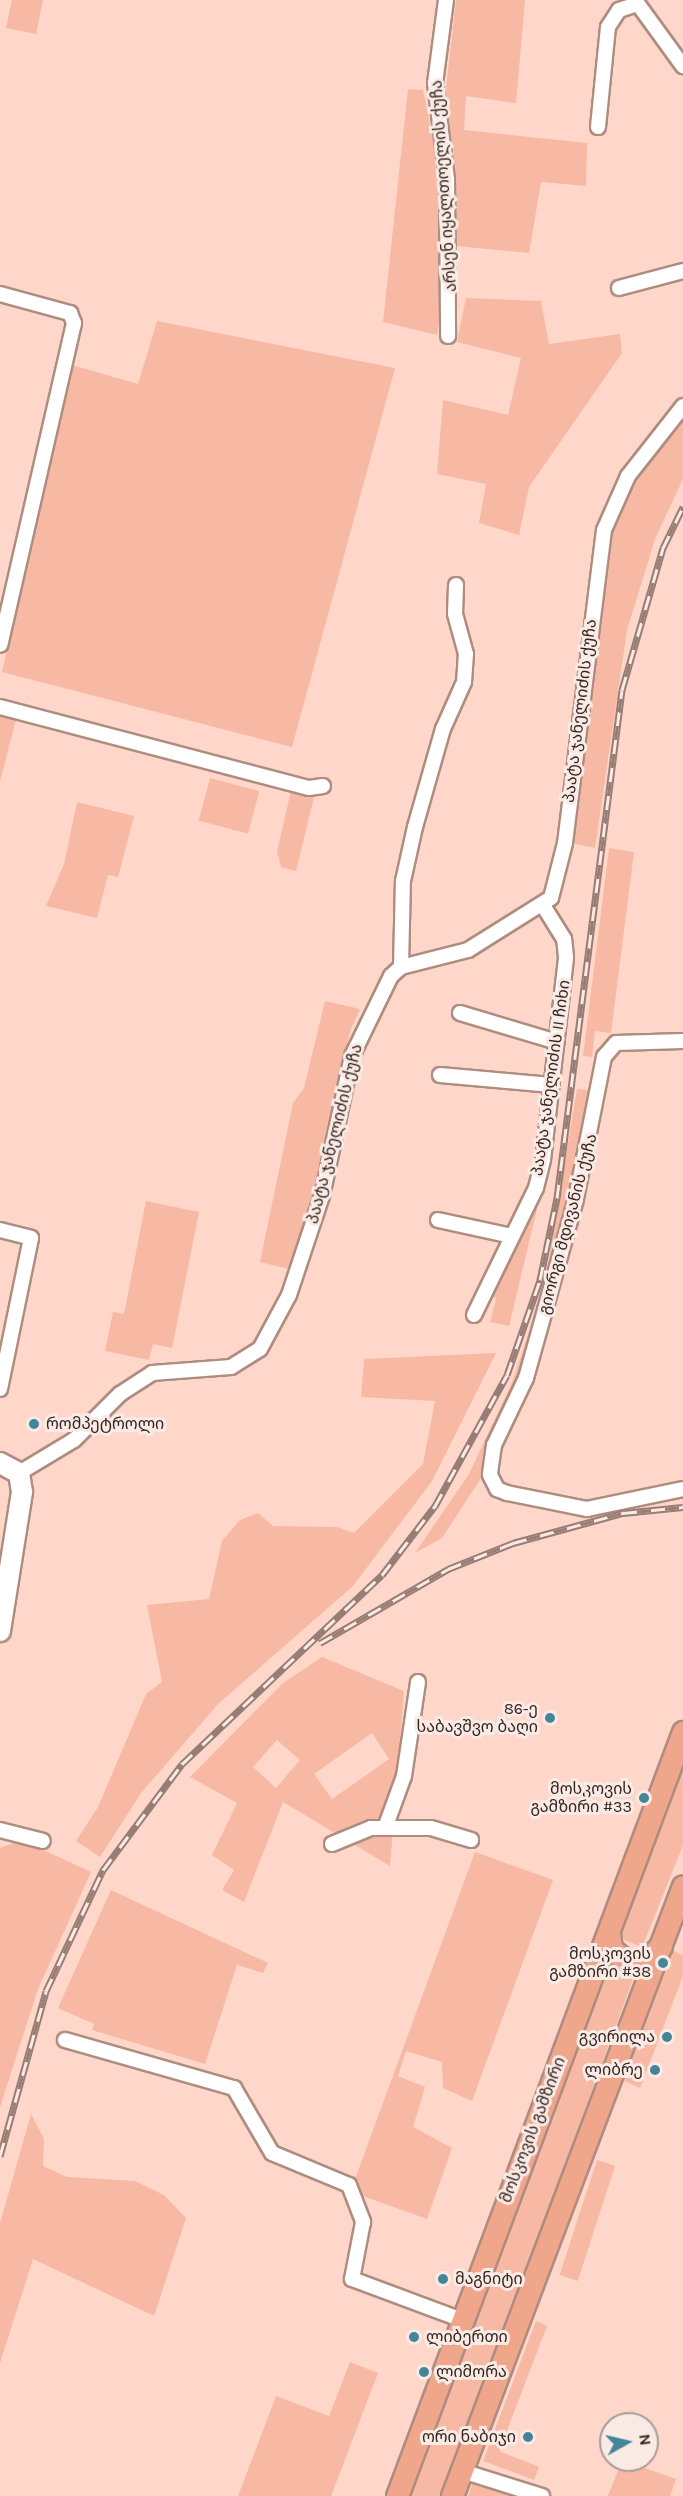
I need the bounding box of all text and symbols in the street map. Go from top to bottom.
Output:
street label: არსენ იყალთოელის ქუჩა [427,79,461,293]
street label: პაატა ჯანელიძის ქუჩა [559,618,601,804]
street label: პაატა ჯანელიძის II ჩიხი [528,979,574,1177]
street label: პაატა ჯანელიძის ქუჩა [303,1042,367,1226]
street label: გიორგი მდივანის ქუჩა [535,1131,601,1317]
place label: რომპეტროლი [46,1414,164,1434]
marker: რომპეტროლი [27,1417,41,1431]
place label: 86-ე საბავშვო ბაღი [417,1699,538,1737]
marker: 86-ე საბავშვო ბაღი [543,1711,557,1725]
place label: მოსკოვის გამზირი #33 [531,1779,632,1817]
marker: მოსკოვის გამზირი #33 [637,1791,651,1805]
place label: მოსკოვის გამზირი #38 [549,1944,651,1982]
marker: მოსკოვის გამზირი #38 [656,1956,670,1970]
place label: გვირილა [579,2027,655,2047]
marker: გვირილა [660,2030,674,2044]
street label: მოსკოვის გამზირი [496,2054,570,2206]
place label: ლიბრე [585,2060,643,2080]
marker: ლიბრე [648,2063,662,2077]
place label: მაგნიტი [455,2269,523,2289]
marker: მაგნიტი [436,2272,450,2286]
place label: ლიბერთი [426,2327,508,2347]
marker: ლიბერთი [407,2330,421,2344]
place label: ლიმორა [436,2362,507,2382]
marker: ლიმორა [417,2365,431,2379]
north arrow [599,2412,659,2472]
place label: ორი ნაბიჯი [422,2427,516,2447]
marker: ორი ნაბიჯი [521,2430,535,2444]
text: N [635,2433,656,2447]

